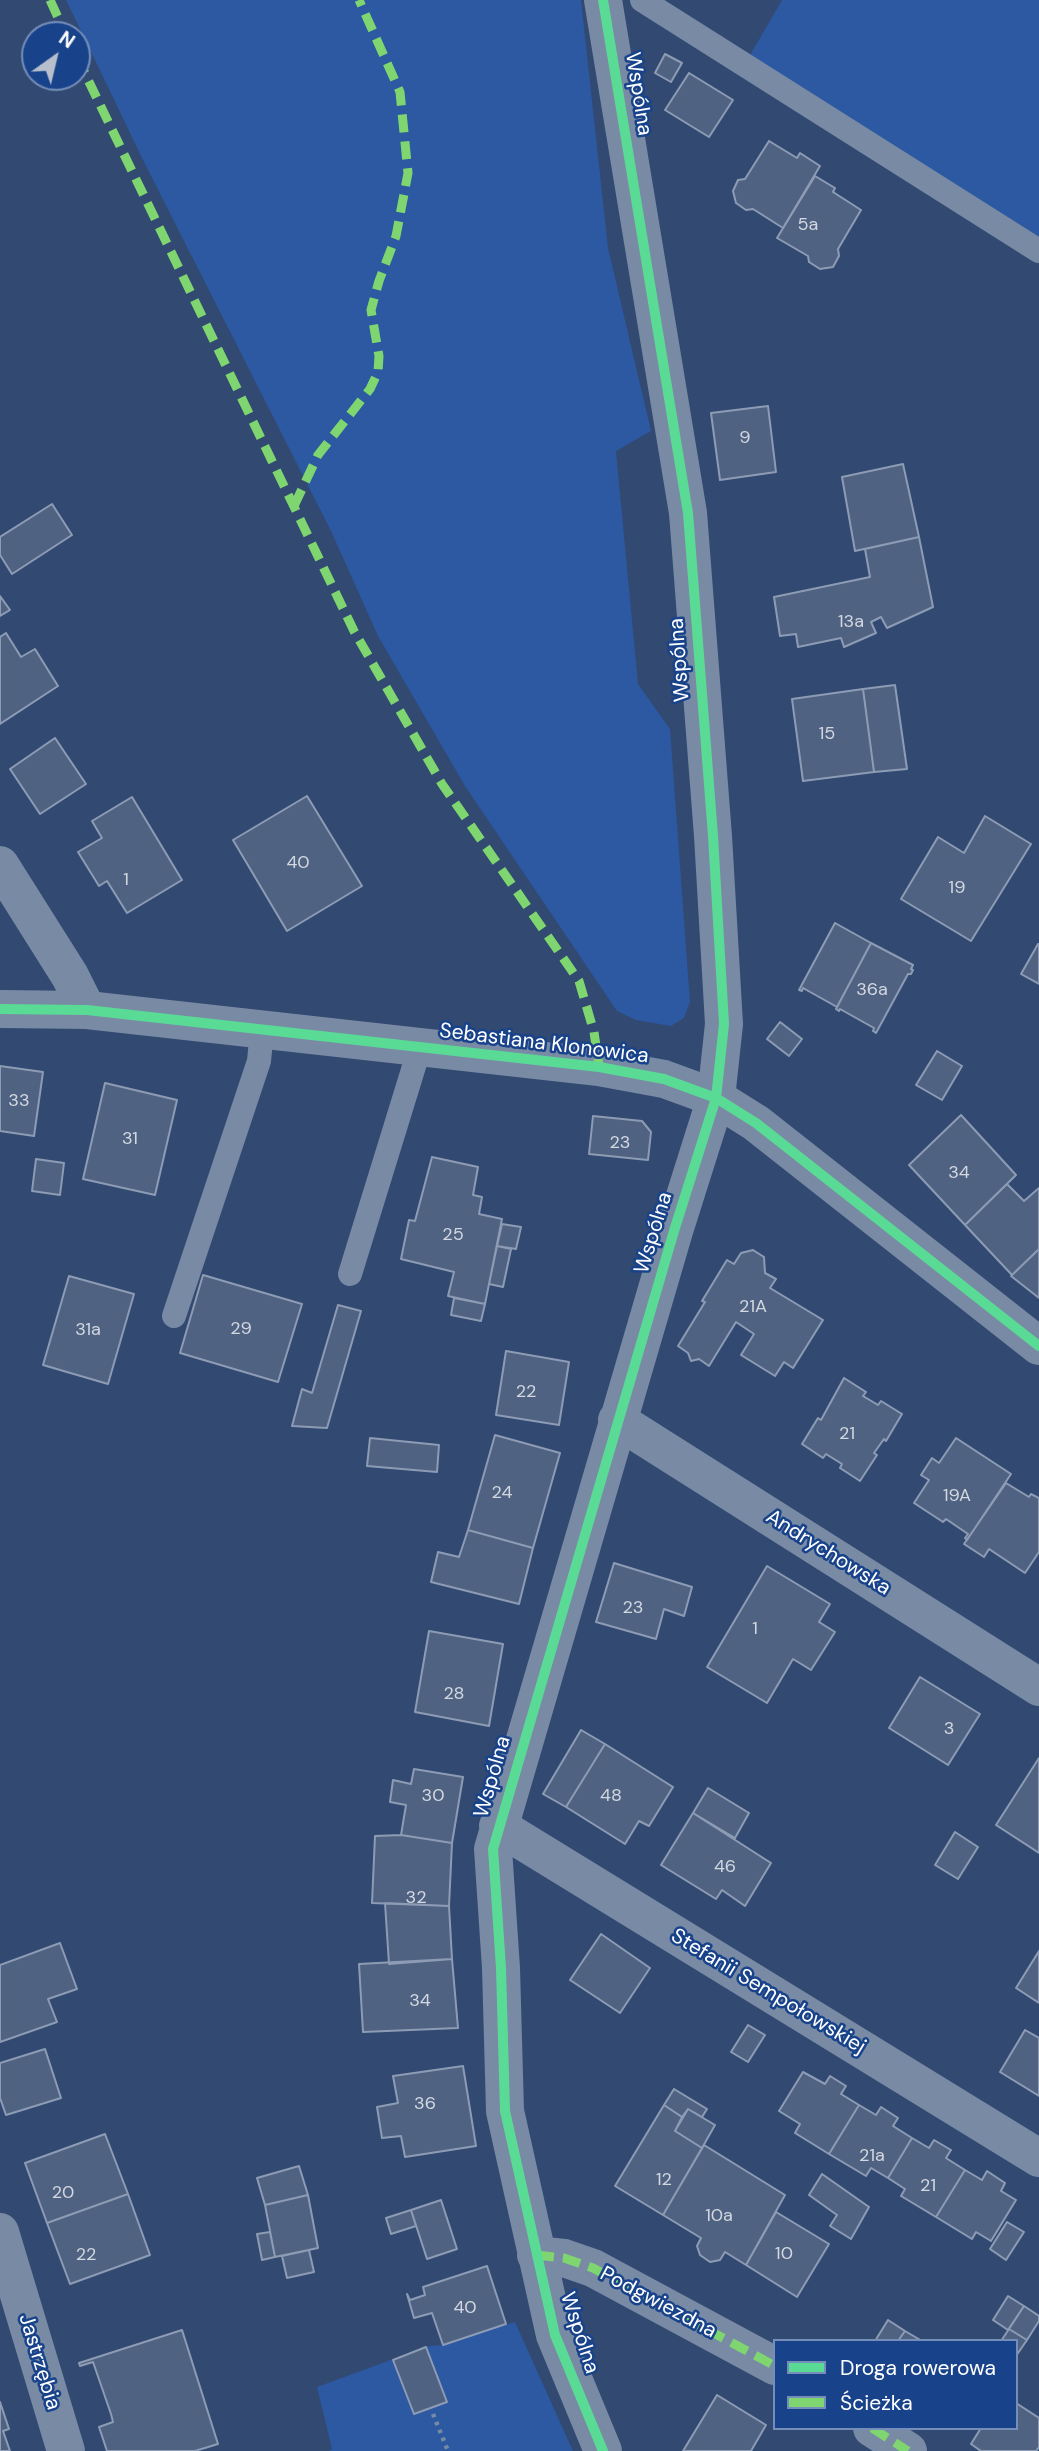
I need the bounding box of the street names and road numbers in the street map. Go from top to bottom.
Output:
street label: Wspólna [619,51,657,137]
street label: Wspólna [665,617,695,703]
street label: Sebastiana Klonowica [438,1019,650,1069]
street label: Wspólna [630,1189,678,1277]
street label: Andrychowska [761,1505,895,1601]
street label: Wspólna [469,1733,517,1821]
street label: Stefanii Sempołowskiej [666,1924,870,2060]
street label: Podgwiezdna [596,2262,720,2344]
street label: Wspólna [554,2289,604,2377]
street label: Jastrzębia [12,2311,66,2413]

